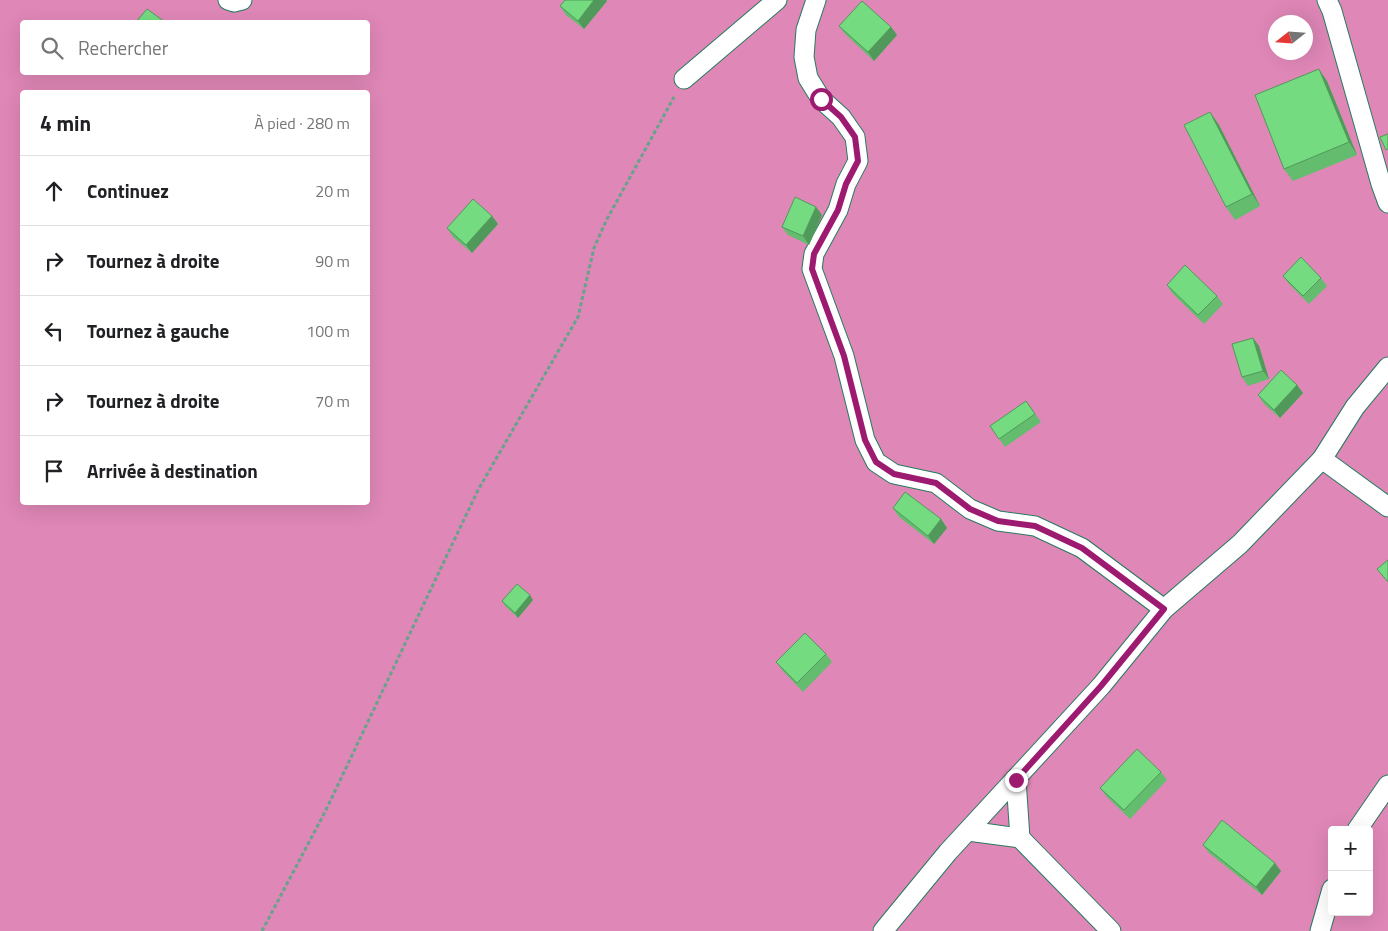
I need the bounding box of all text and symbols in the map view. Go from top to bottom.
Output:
north arrow [1268,15,1313,60]
search box [20,20,370,75]
text: Rechercher [78,33,168,62]
icon: search [38,34,66,62]
route start [810,88,833,111]
text: 4 min [40,107,91,139]
text: À pied · 280 m [254,111,350,135]
text: Continuez [87,176,169,205]
icon: ahead [40,177,68,205]
text: 20 m [315,179,350,203]
text: Tournez à droite [87,246,219,275]
icon: right [40,247,68,275]
text: 90 m [315,249,350,273]
text: Tournez à gauche [87,316,229,345]
icon: left [40,317,68,345]
text: 100 m [306,319,350,343]
text: Tournez à droite [87,386,219,415]
icon: right [40,387,68,415]
text: 70 m [315,389,350,413]
text: Arrivée à destination [87,456,258,485]
icon: arrive [40,457,68,485]
route end [1005,769,1028,792]
map controls [1328,826,1373,916]
button: + [1328,826,1373,871]
button: − [1328,871,1373,916]

